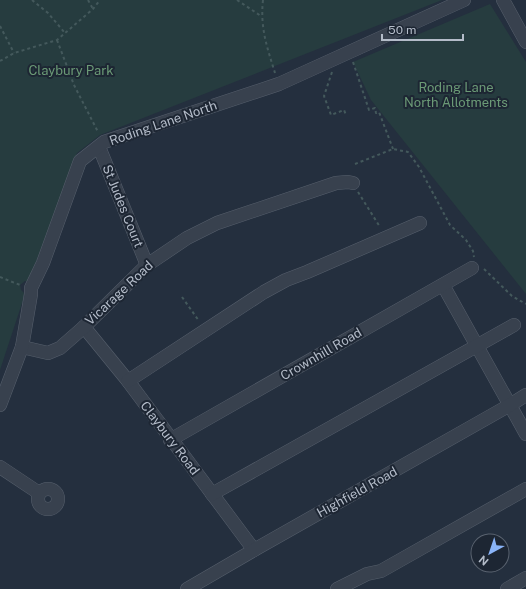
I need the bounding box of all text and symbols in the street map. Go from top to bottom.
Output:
scale bar [382,16,463,42]
text: 50 m [388,23,416,37]
park label: Claybury Park [28,63,114,78]
park label: Roding Lane North Allotments [404,80,508,110]
street label: Roding Lane North [107,98,219,148]
street label: St Judes Court [100,162,146,250]
street label: Vicarage Road [82,258,156,328]
street label: Crownhill Road [278,325,364,383]
street label: Claybury Road [137,398,203,478]
street label: Highfield Road [314,464,400,520]
north arrow [470,533,510,573]
text: N [476,553,491,568]

